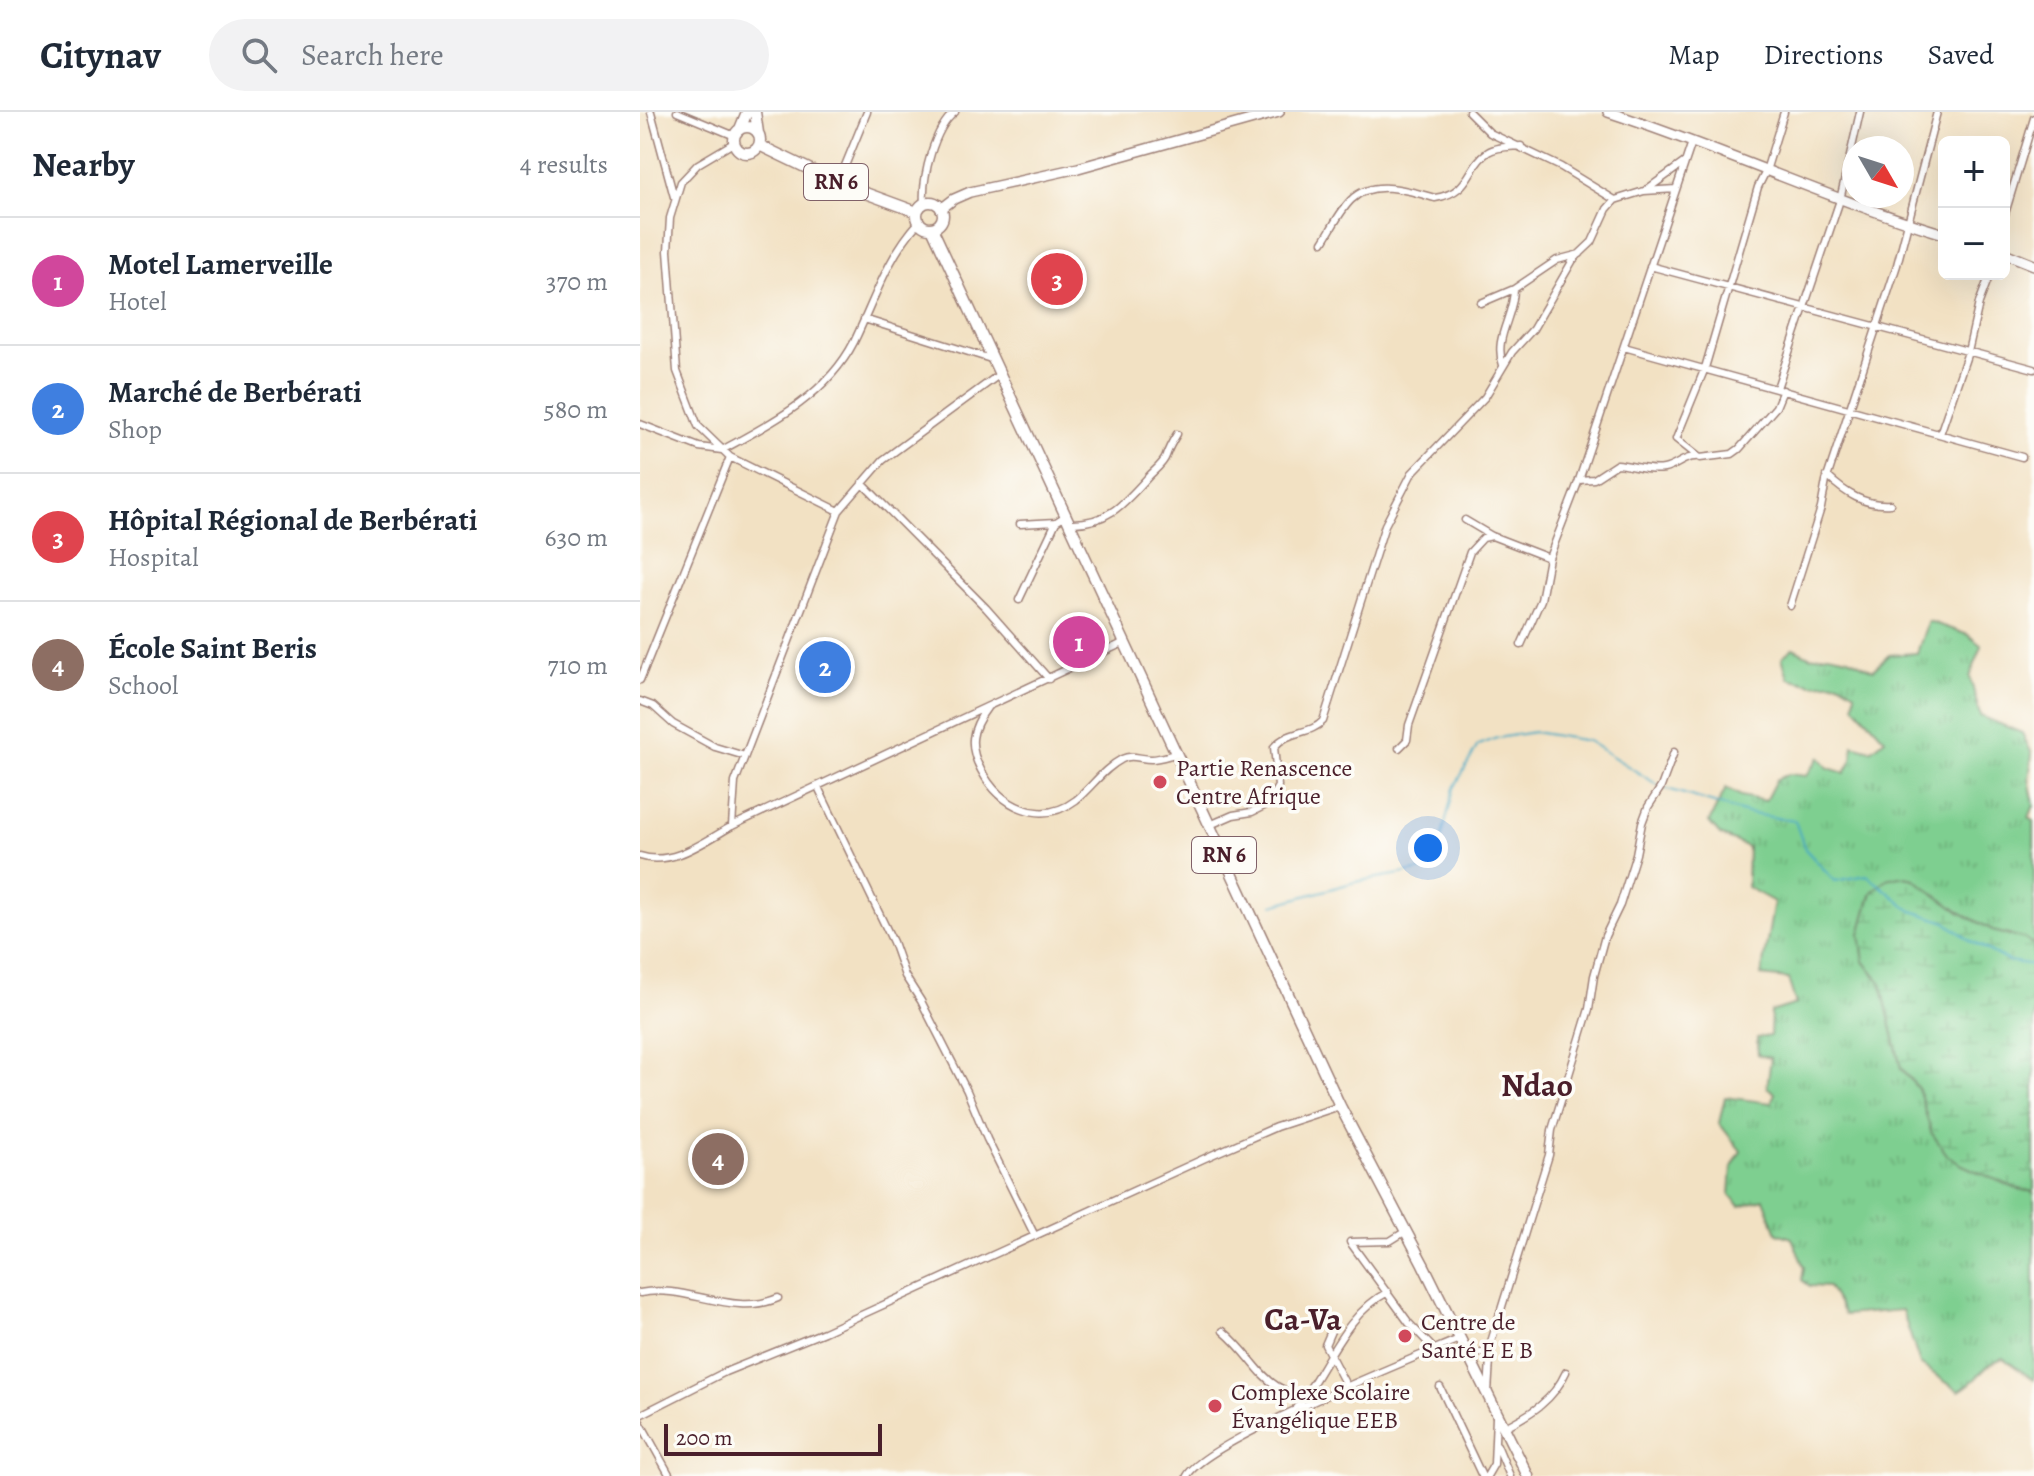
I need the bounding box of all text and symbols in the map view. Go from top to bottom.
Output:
search box [209,19,769,91]
text: Citynav [40,29,161,81]
icon: search [237,33,281,77]
text: Search here [301,35,444,75]
text: Map [1668,36,1719,74]
text: Directions [1763,36,1884,74]
text: Saved [1928,36,1994,74]
north arrow [1842,136,1914,208]
map controls [1938,136,2010,280]
button: + [1938,136,2010,208]
text: Nearby [32,141,135,188]
text: 4 results [520,147,608,182]
road number: RN 6 [804,164,868,200]
button: − [1938,208,2010,280]
text: Motel Lamerveille [108,244,333,284]
pin: 3 [1031,249,1083,309]
text: 1 [53,264,63,299]
text: 370 m [546,264,608,299]
text: Hotel [108,284,167,319]
text: Marché de Berbérati [108,372,362,412]
text: 2 [52,392,64,427]
text: 580 m [544,392,608,427]
text: Shop [108,412,162,447]
text: Hôpital Régional de Berbérati [108,500,477,540]
text: 3 [52,520,64,555]
text: 630 m [545,520,608,555]
text: Hospital [108,540,199,575]
pin: 1 [1053,612,1105,672]
text: École Saint Beris [108,628,317,668]
pin: 2 [799,637,851,697]
text: 4 [52,648,64,683]
text: 710 m [548,648,608,683]
text: School [108,668,178,703]
place label: Partie Renascence Centre Afrique [1176,752,1352,812]
marker: Partie Renascence Centre Afrique [1151,773,1169,791]
your location [1408,828,1448,868]
road number: RN 6 [1192,837,1256,873]
district label: Ndao [1501,1063,1573,1107]
pin: 4 [692,1129,744,1189]
district label: Ca-Va [1264,1297,1342,1341]
place label: Centre de Santé E E B [1421,1306,1533,1366]
marker: Centre de Santé E E B [1396,1327,1414,1345]
place label: Complexe Scolaire Évangélique EEB [1231,1376,1410,1436]
marker: Complexe Scolaire Évangélique EEB [1206,1397,1224,1415]
scale bar [664,1420,882,1456]
text: 200 m [676,1423,733,1453]

